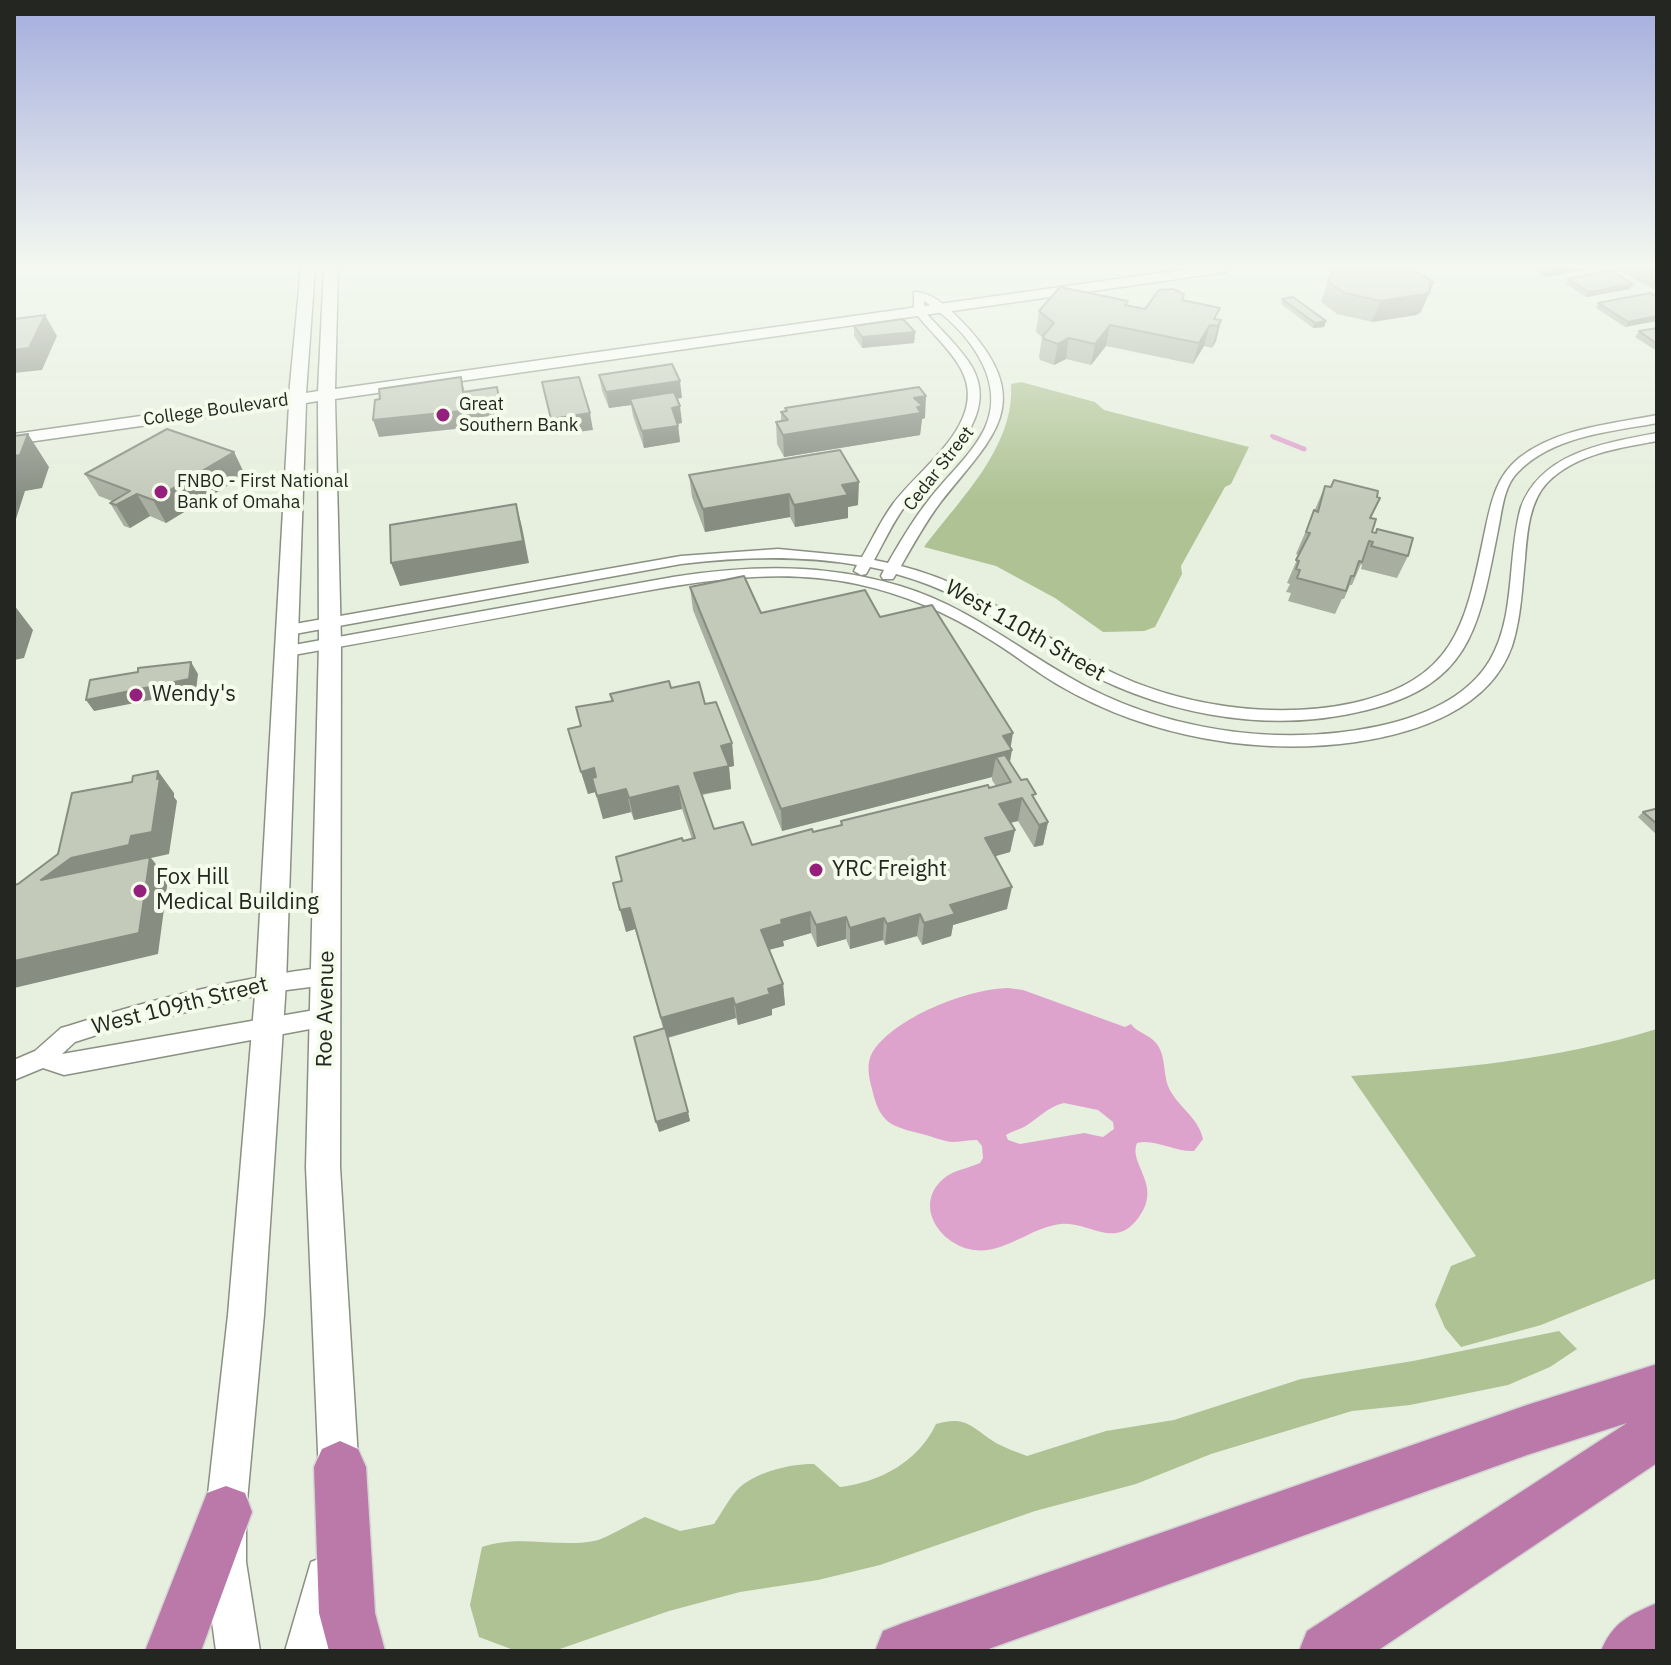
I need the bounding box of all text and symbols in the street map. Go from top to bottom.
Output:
street label: College Boulevard [142,389,290,431]
place label: Great Southern Bank [459,394,578,436]
marker: Great Southern Bank [434,406,452,424]
street label: Cedar Street [899,422,979,516]
place label: FNBO - First National Bank of Omaha [177,471,348,514]
marker: FNBO - First National Bank of Omaha [152,483,170,501]
street label: West 110th Street [940,575,1110,687]
place label: Wendy's [152,682,236,708]
marker: Wendy's [127,686,145,704]
place label: YRC Freight [832,857,947,883]
marker: YRC Freight [807,861,825,879]
place label: Fox Hill Medical Building [156,865,319,916]
marker: Fox Hill Medical Building [131,882,149,900]
street label: Roe Avenue [312,950,340,1068]
street label: West 109th Street [89,971,271,1041]

